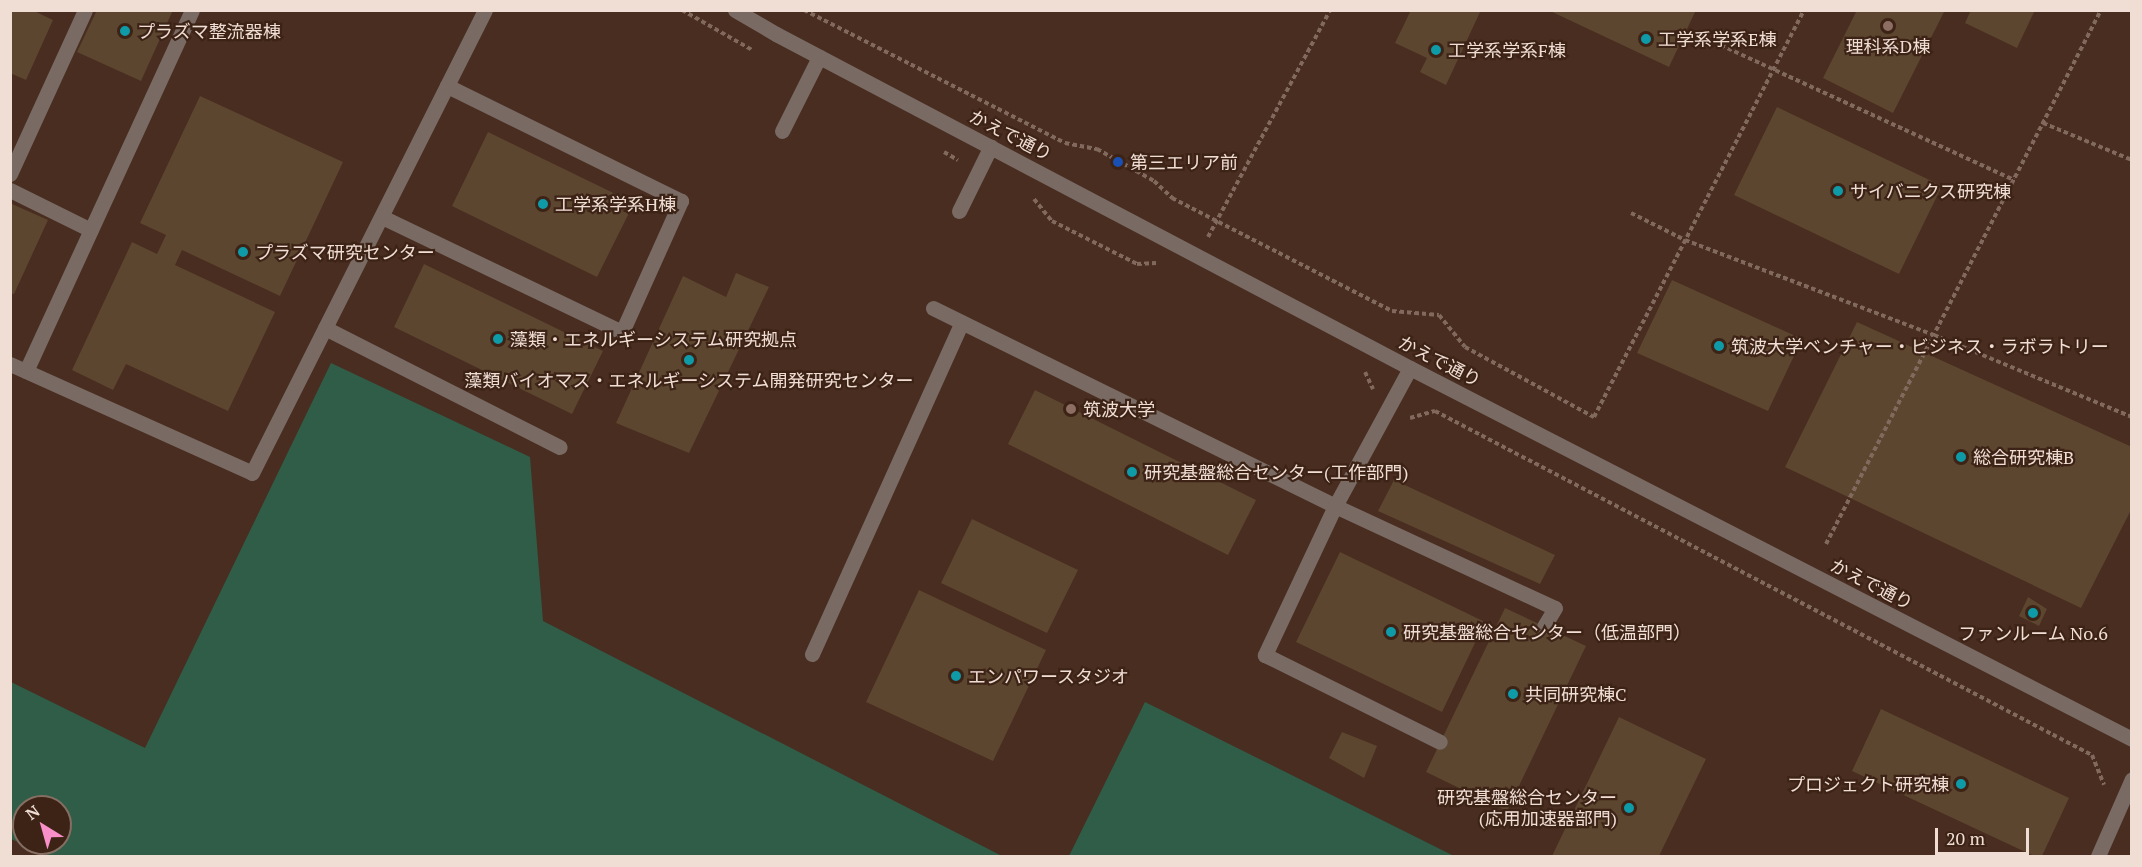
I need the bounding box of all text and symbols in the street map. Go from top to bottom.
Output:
marker: 理科系D棟 [1881,19,1895,33]
place label: プラズマ整流器棟 [137,20,281,42]
marker: プラズマ整流器棟 [118,24,132,38]
place label: 工学系学系E棟 [1658,28,1776,50]
marker: 工学系学系E棟 [1639,32,1653,46]
place label: 理科系D棟 [1846,35,1930,57]
place label: 工学系学系F棟 [1448,39,1566,61]
marker: 工学系学系F棟 [1429,43,1443,57]
street label: かえで通り [966,105,1056,165]
place label: 第三エリア前 [1130,151,1238,173]
marker: 第三エリア前 [1111,155,1125,169]
place label: サイバニクス研究棟 [1850,180,2012,202]
marker: サイバニクス研究棟 [1831,184,1845,198]
place label: 工学系学系H棟 [555,193,676,215]
marker: 工学系学系H棟 [536,197,550,211]
place label: プラズマ研究センター [255,241,435,263]
marker: プラズマ研究センター [236,245,250,259]
place label: 藻類・エネルギーシステム研究拠点 [510,328,798,350]
street label: かえで通り [1395,331,1485,391]
marker: 藻類・エネルギーシステム研究拠点 [491,332,505,346]
place label: 筑波大学ベンチャー・ビジネス・ラボラトリー [1731,335,2109,357]
marker: 筑波大学ベンチャー・ビジネス・ラボラトリー [1712,339,1726,353]
marker: 藻類バイオマス・エネルギーシステム開発研究センター [682,353,696,367]
place label: 藻類バイオマス・エネルギーシステム開発研究センター [464,369,914,391]
place label: 筑波大学 [1083,398,1155,420]
marker: 筑波大学 [1064,402,1078,416]
place label: 総合研究棟B [1973,446,2074,468]
marker: 総合研究棟B [1954,450,1968,464]
place label: 研究基盤総合センター(工作部門) [1144,461,1408,483]
marker: 研究基盤総合センター(工作部門) [1125,465,1139,479]
street label: かえで通り [1827,554,1917,614]
marker: ファンルーム No.6 [2026,606,2040,620]
place label: 研究基盤総合センター（低温部門） [1403,621,1691,643]
place label: ファンルーム No.6 [1958,622,2108,644]
marker: 研究基盤総合センター（低温部門） [1384,625,1398,639]
place label: エンパワースタジオ [968,665,1130,687]
marker: エンパワースタジオ [949,669,963,683]
place label: 共同研究棟C [1525,683,1627,705]
marker: 共同研究棟C [1506,687,1520,701]
place label: プロジェクト研究棟 [1787,773,1949,795]
marker: プロジェクト研究棟 [1954,777,1968,791]
place label: 研究基盤総合センター (応用加速器部門) [1437,787,1617,830]
north arrow [12,795,72,855]
text: N [21,800,44,825]
marker: 研究基盤総合センター (応用加速器部門) [1622,801,1636,815]
scale bar [1938,816,2032,854]
text: 20 m [1946,826,1985,850]

